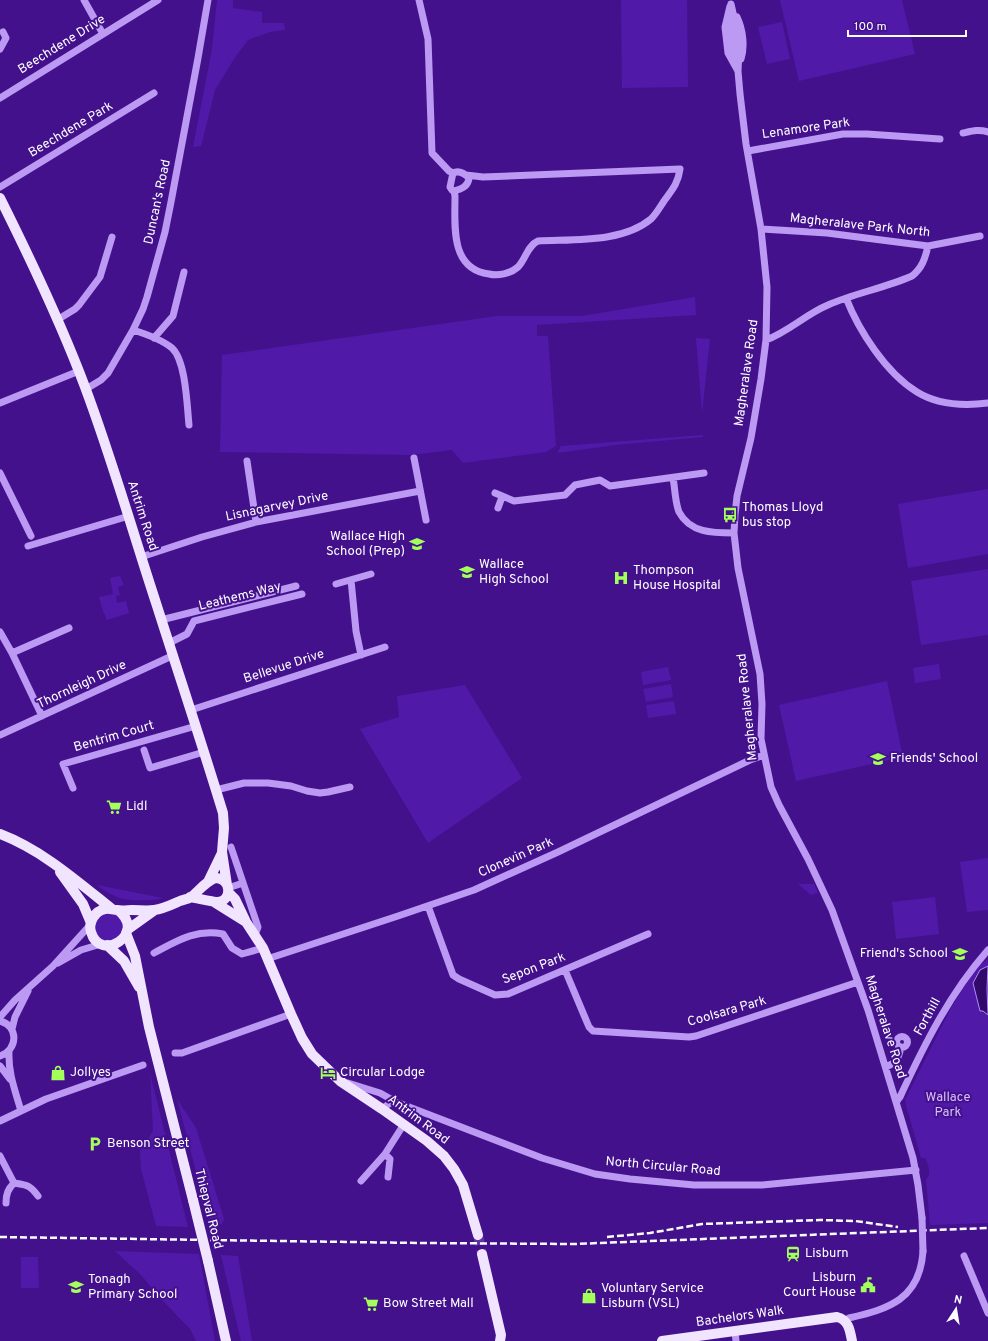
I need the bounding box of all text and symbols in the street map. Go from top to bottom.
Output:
street label: Beechdene Drive [15,12,109,78]
scale bar [848,12,966,38]
text: 100 m [854,19,887,35]
street label: Beechdene Park [26,98,116,162]
street label: Lenamore Park [761,115,851,143]
street label: Duncan's Road [141,158,175,246]
street label: Magheralave Park North [789,211,931,241]
street label: Magheralave Road [732,319,762,427]
street label: Antrim Road [123,479,161,553]
street label: Lisnagarvey Drive [224,488,330,526]
place label: Thomas Lloyd bus stop [742,500,823,531]
bus stop icon: Thomas Lloyd bus stop [721,506,739,524]
place label: Wallace High School (Prep) [326,529,405,560]
school or university icon: Wallace High School (Prep) [408,535,426,553]
place label: Wallace High School [479,557,549,588]
school or university icon: Wallace High School [458,563,476,581]
place label: Thompson House Hospital [633,563,721,594]
hospital icon: Thompson House Hospital [612,569,630,587]
street label: Leathems Way [197,579,283,615]
street label: Bellevue Drive [242,646,326,688]
street label: Magheralave Road [734,653,762,761]
street label: Thornleigh Drive [35,657,129,713]
street label: Bentrim Court [72,718,156,756]
school or university icon: Friends' School [869,750,887,768]
place label: Friends' School [890,751,978,767]
supermarket icon: Lidl [105,798,123,816]
place label: Lidl [126,799,147,815]
street label: Clonevin Park [476,834,556,882]
school or university icon: Friend's School [951,945,969,963]
place label: Friend's School [860,946,948,962]
street label: Sepon Park [500,950,568,988]
street label: Magheralave Road [861,973,909,1081]
street label: Coolsara Park [686,993,768,1031]
street label: Forthill [911,995,945,1039]
shop icon: Jollyes [49,1064,67,1082]
hotel icon: Circular Lodge [319,1064,337,1082]
place label: Jollyes [70,1065,111,1081]
place label: Circular Lodge [340,1065,425,1081]
park label: Wallace Park [926,1090,970,1121]
street label: Antrim Road [384,1092,452,1148]
parking icon: Benson Street [86,1135,104,1153]
place label: Benson Street [107,1136,189,1152]
street label: North Circular Road [605,1154,721,1180]
street label: Thiepval Road [190,1167,226,1251]
station icon: Lisburn [784,1245,802,1263]
place label: Lisburn [805,1246,849,1262]
place label: Lisburn Court House [783,1270,856,1301]
place label: Tonagh Primary School [88,1272,177,1303]
public building icon: Lisburn Court House [859,1276,877,1294]
school or university icon: Tonagh Primary School [67,1278,85,1296]
place label: Voluntary Service Lisburn (VSL) [601,1281,704,1312]
shop icon: Voluntary Service Lisburn (VSL) [580,1287,598,1305]
north arrow [936,1289,976,1329]
text: N [953,1293,963,1308]
supermarket icon: Bow Street Mall [362,1295,380,1313]
place label: Bow Street Mall [383,1296,474,1312]
street label: Bachelors Walk [695,1303,785,1331]

